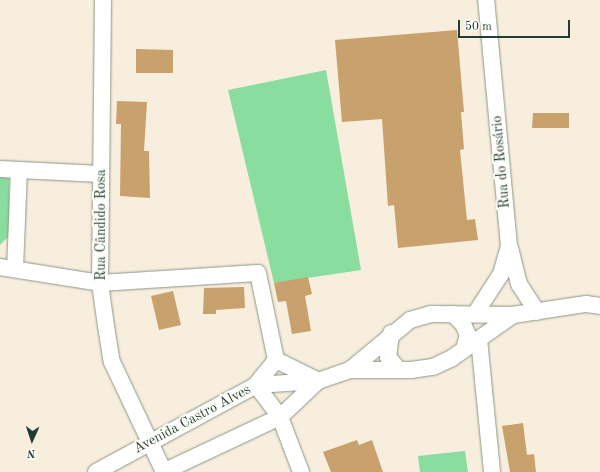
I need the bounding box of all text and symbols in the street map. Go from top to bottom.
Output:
scale bar [460,12,572,38]
text: 50 m [465,21,492,33]
street label: Rua do Rosário [489,115,513,209]
street label: Rua Cândido Rosa [93,169,109,281]
street label: Avenida Castro Alves [131,381,253,457]
north arrow [12,420,52,460]
text: N [27,447,36,458]

